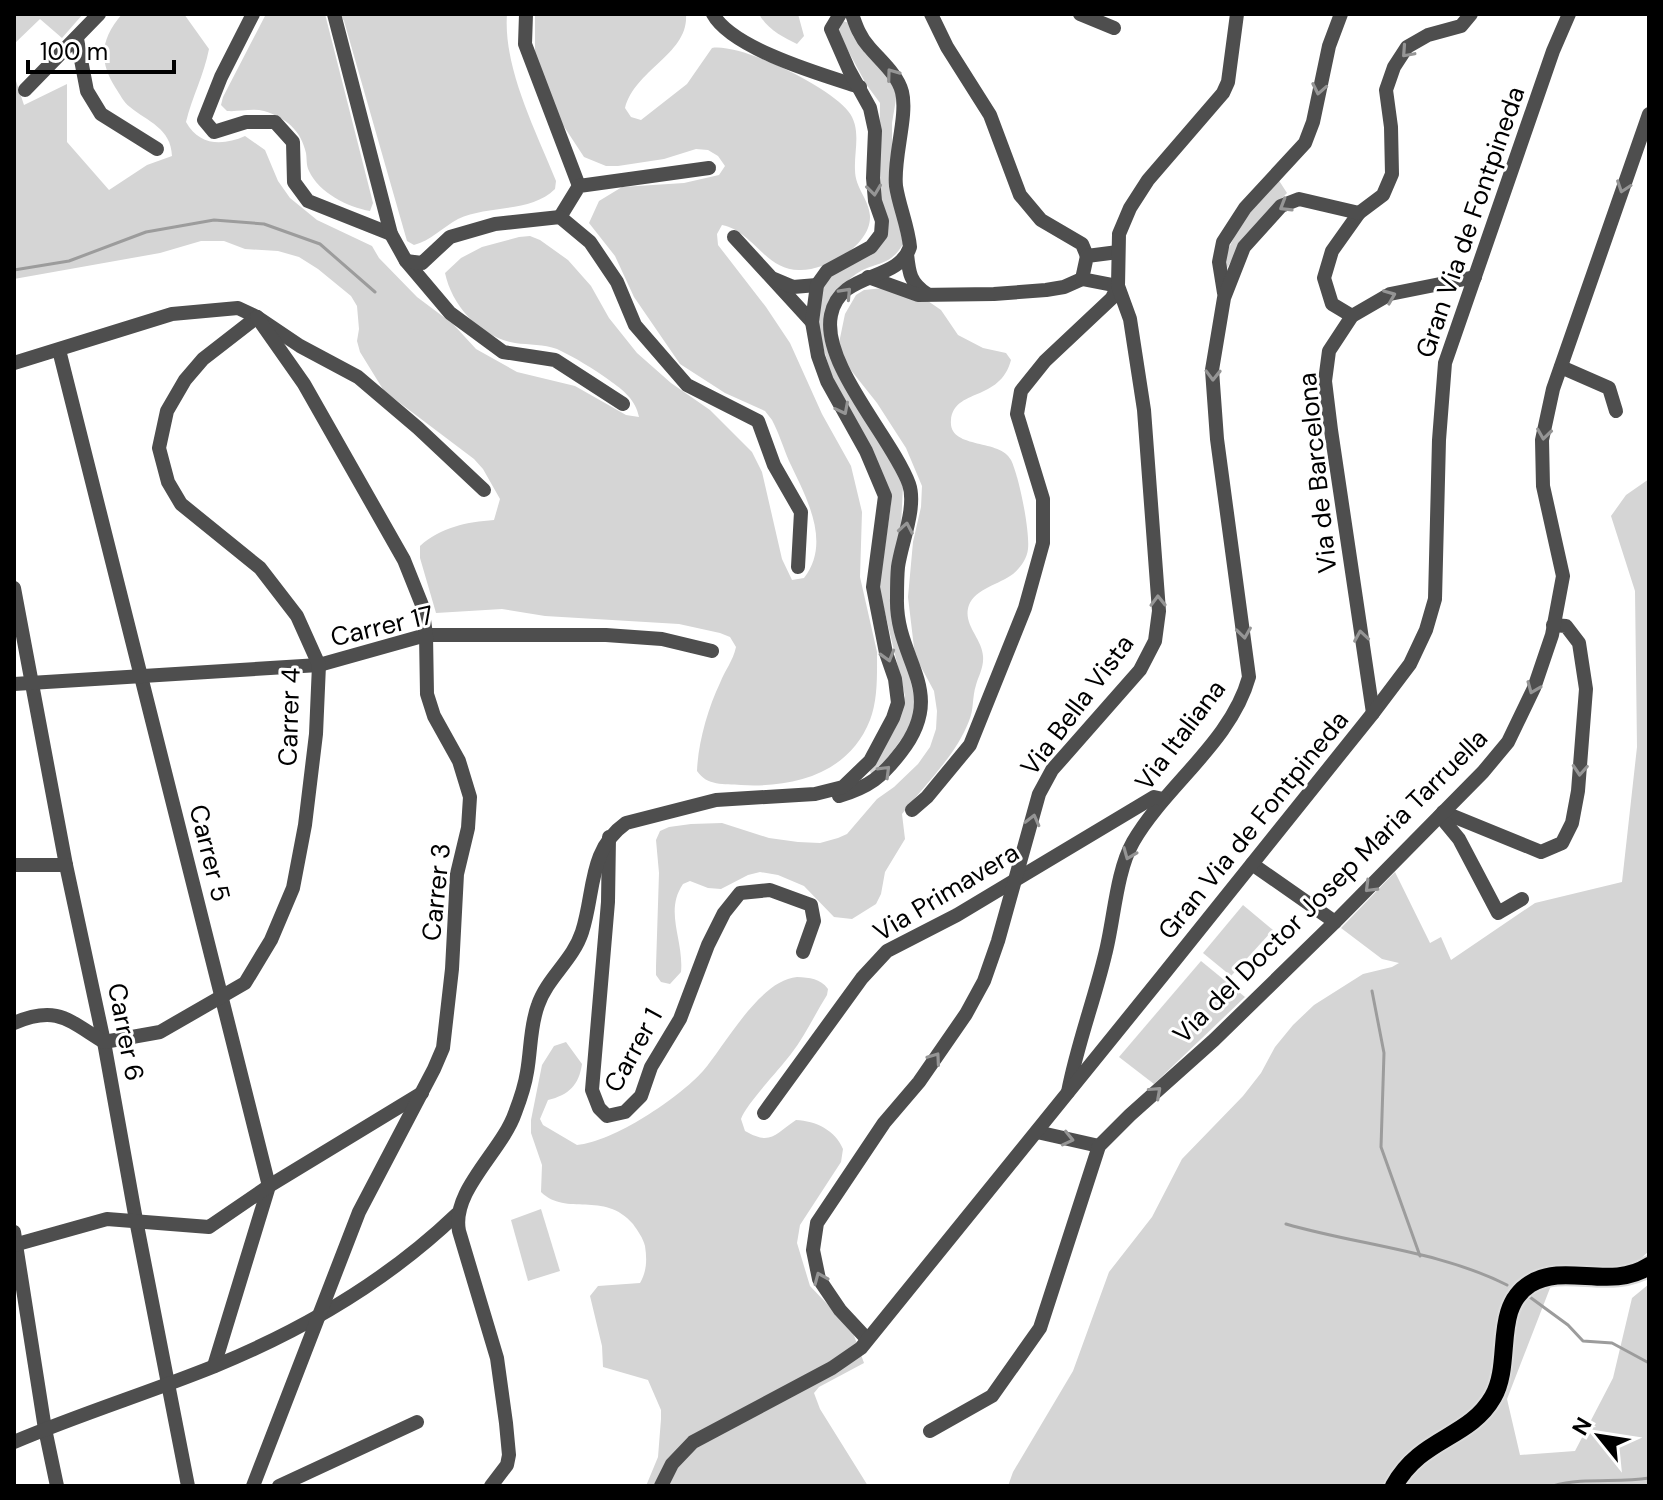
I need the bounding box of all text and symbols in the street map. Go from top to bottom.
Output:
scale bar [28,24,174,74]
text: 100 m [40,36,108,67]
one-way arrow [1402,43,1416,57]
one-way arrow [887,69,901,83]
one-way arrow [1312,82,1329,95]
street label: Gran Via de Fontpineda [1408,82,1532,362]
one-way arrow [1616,180,1633,194]
one-way arrow [866,183,883,196]
one-way arrow [1279,197,1294,212]
one-way arrow [837,288,852,302]
one-way arrow [1382,290,1396,306]
one-way arrow [1204,369,1222,382]
street label: Via de Barcelona [1290,371,1344,575]
one-way arrow [833,400,849,415]
one-way arrow [1536,428,1553,441]
one-way arrow [897,521,914,534]
one-way arrow [1150,594,1167,607]
street label: Carrer 17 [327,598,437,654]
one-way arrow [1235,626,1252,640]
street label: Via Bella Vista [1013,628,1141,782]
one-way arrow [1354,629,1371,642]
one-way arrow [879,649,895,663]
street label: Carrer 4 [270,667,308,767]
street label: Via Italiana [1127,673,1233,797]
one-way arrow [1527,680,1543,694]
street label: Gran Via de Fontpineda [1150,704,1356,946]
street label: Via del Doctor Josep Maria Tarruella [1165,721,1495,1051]
one-way arrow [1572,764,1589,777]
one-way arrow [875,766,890,780]
street label: Carrer 5 [182,801,238,905]
one-way arrow [1023,813,1040,827]
street label: Via Primavera [867,835,1025,949]
street label: Carrer 3 [414,841,458,943]
one-way arrow [1122,846,1139,860]
one-way arrow [1365,878,1379,892]
street label: Carrer 6 [100,980,152,1084]
street label: Carrer 1 [596,1002,670,1098]
one-way arrow [925,1053,940,1067]
one-way arrow [1146,1088,1161,1102]
one-way arrow [1061,1130,1075,1147]
one-way arrow [814,1272,830,1287]
north arrow [1559,1396,1639,1476]
text: N [1566,1412,1599,1440]

